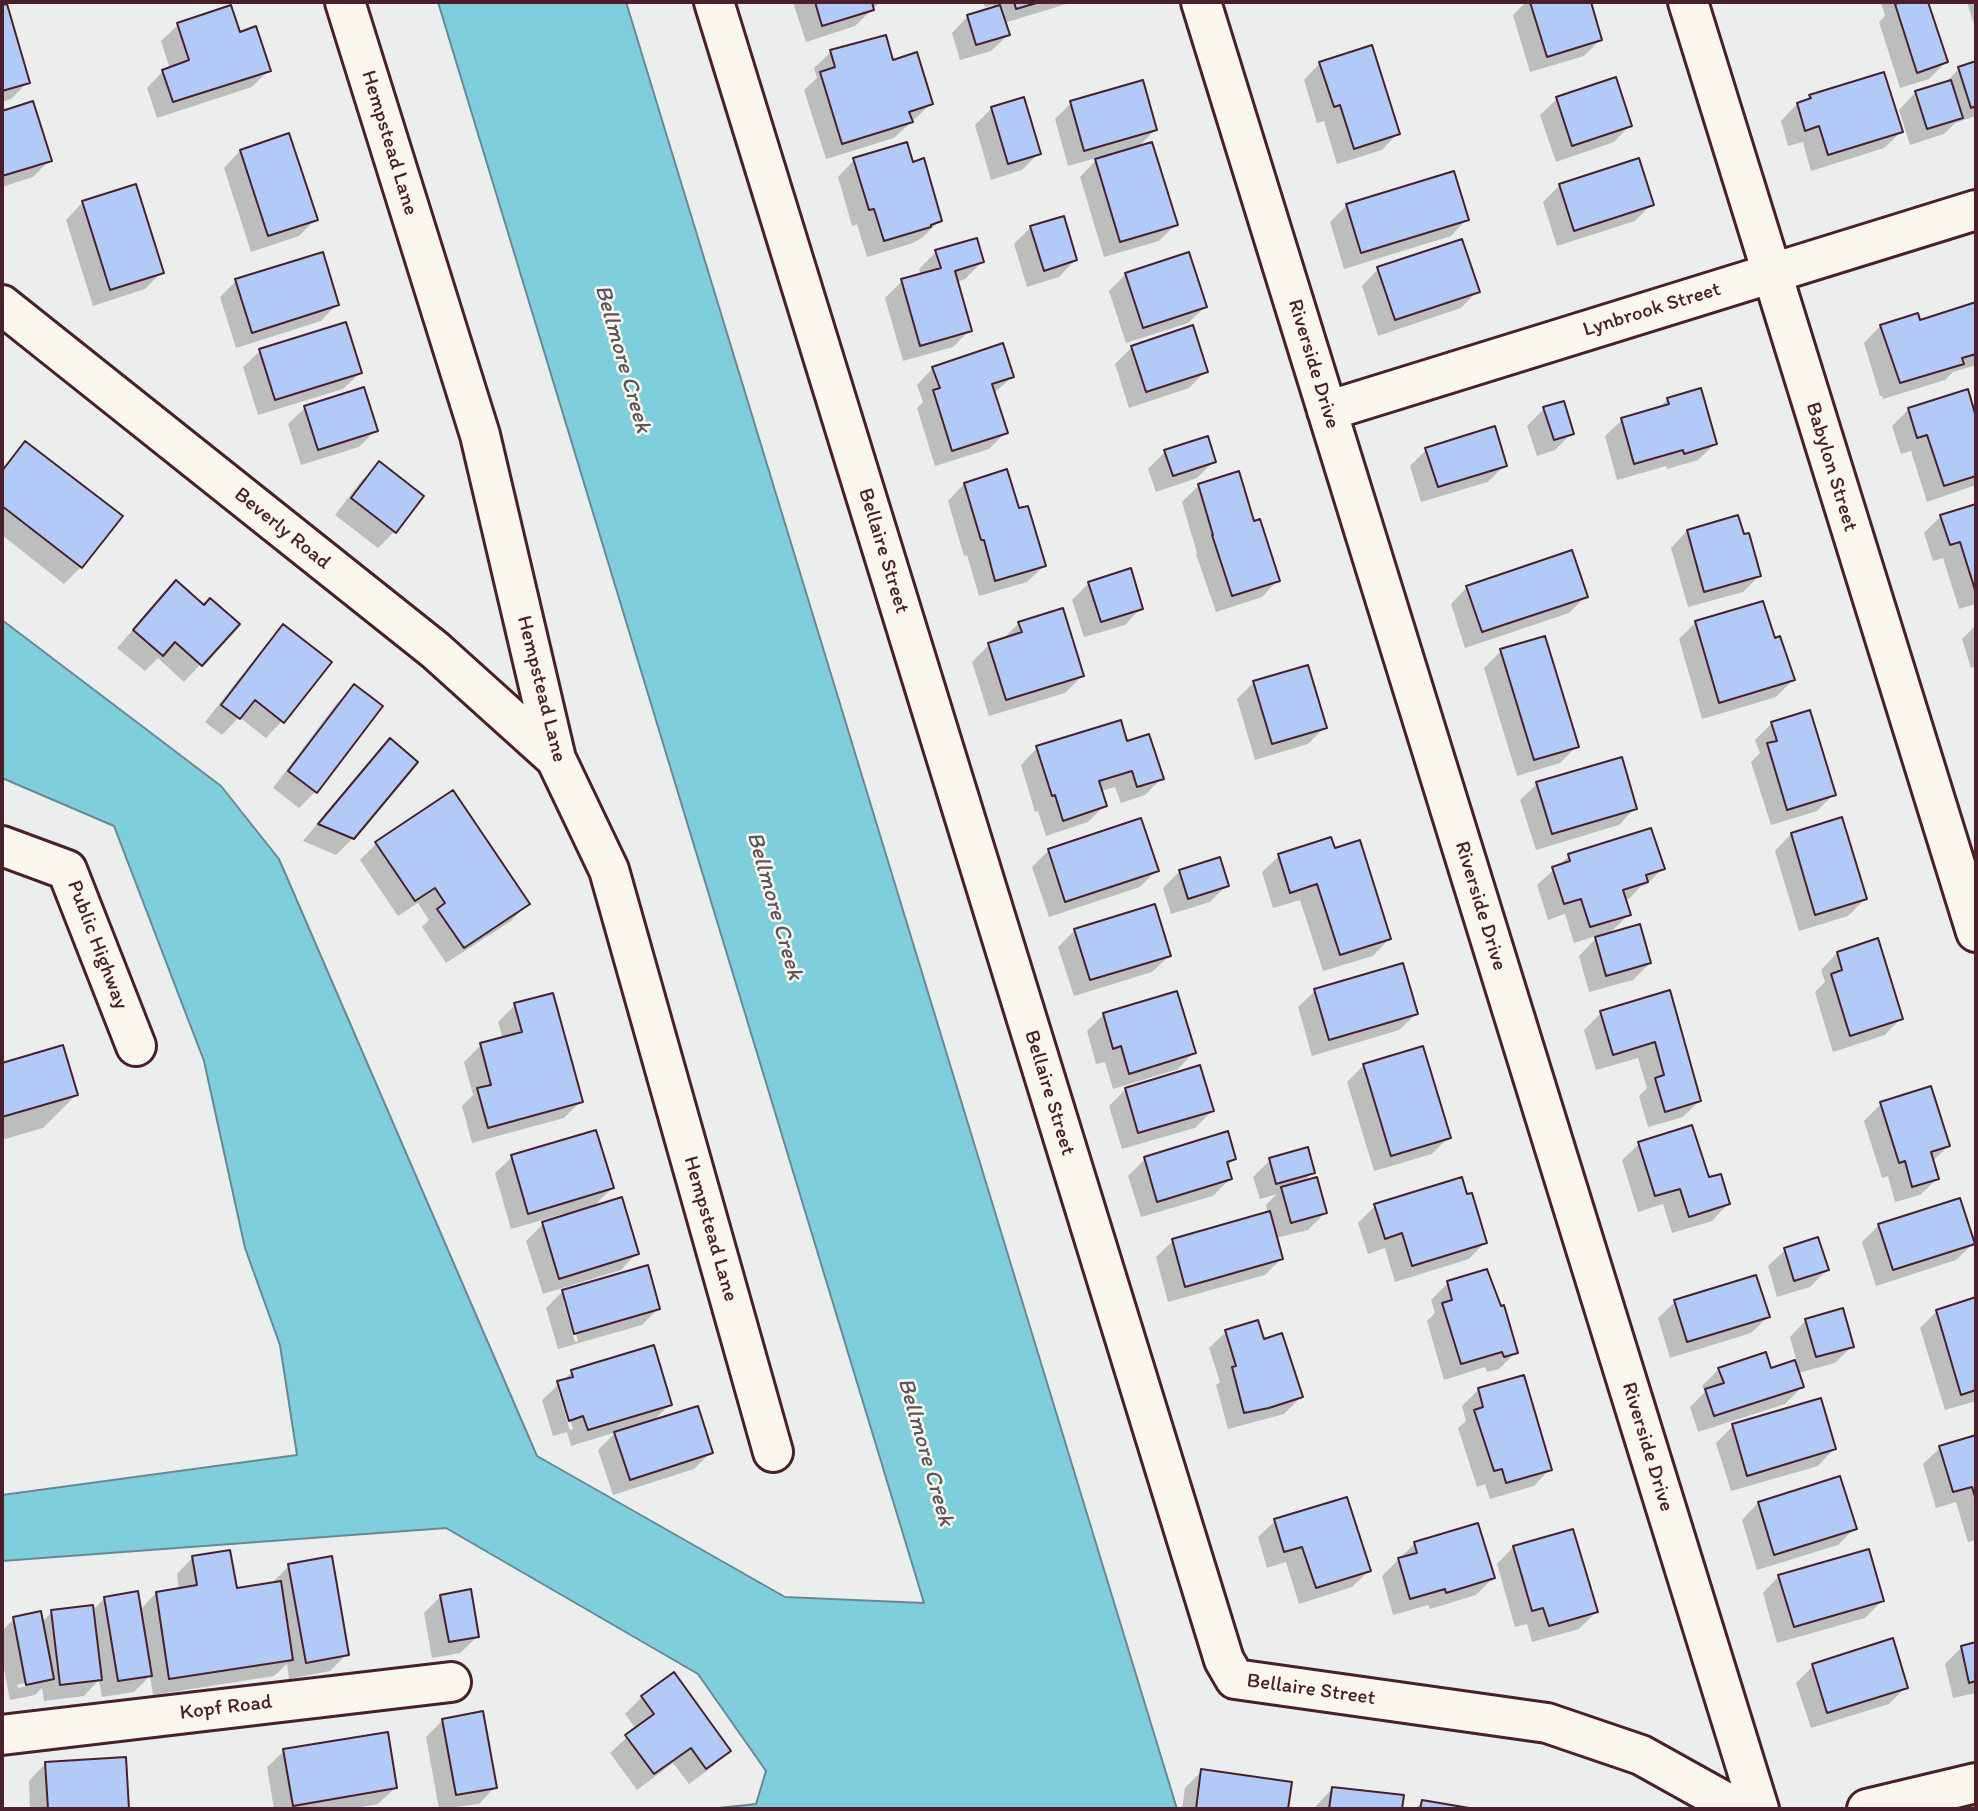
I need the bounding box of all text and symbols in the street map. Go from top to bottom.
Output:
street label: Hempstead Lane [355,68,423,218]
street label: Lynbrook Street [1580,277,1724,343]
water label: Bellmore Creek [588,282,656,436]
street label: Riverside Drive [1281,296,1345,432]
street label: Babylon Street [1799,399,1863,535]
street label: Beverly Road [229,482,335,576]
street label: Bellaire Street [852,485,914,617]
street label: Hempstead Lane [511,613,571,765]
water label: Bellmore Creek [740,829,808,983]
street label: Riverside Drive [1448,838,1512,974]
street label: Public Highway [61,877,133,1013]
street label: Bellaire Street [1018,1027,1080,1159]
street label: Hempstead Lane [677,1153,743,1305]
water label: Bellmore Creek [891,1375,959,1529]
street label: Riverside Drive [1615,1379,1679,1515]
street label: Bellaire Street [1245,1668,1377,1712]
street label: Kopf Road [178,1690,274,1726]

